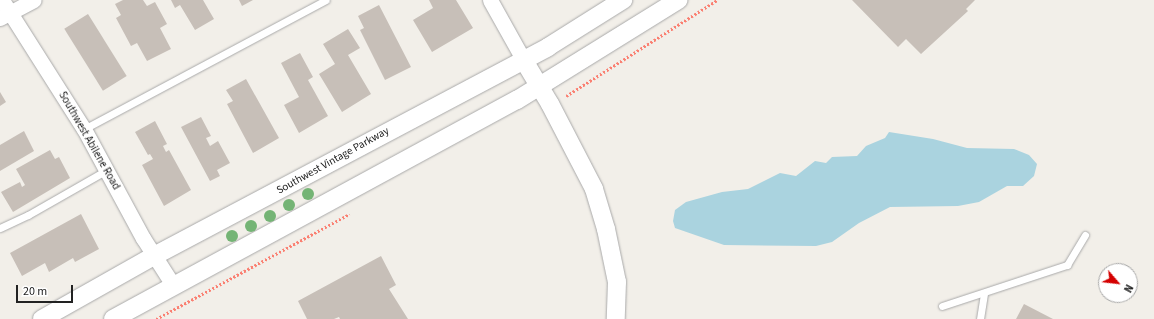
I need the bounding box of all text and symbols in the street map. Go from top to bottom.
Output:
street label: Southwest Abilene Road [55,89,123,193]
street label: Southwest Vintage Parkway [274,125,392,197]
north arrow [1098,263,1138,303]
scale bar [18,277,75,303]
text: N [1120,282,1136,295]
text: 20 m [23,283,47,300]

